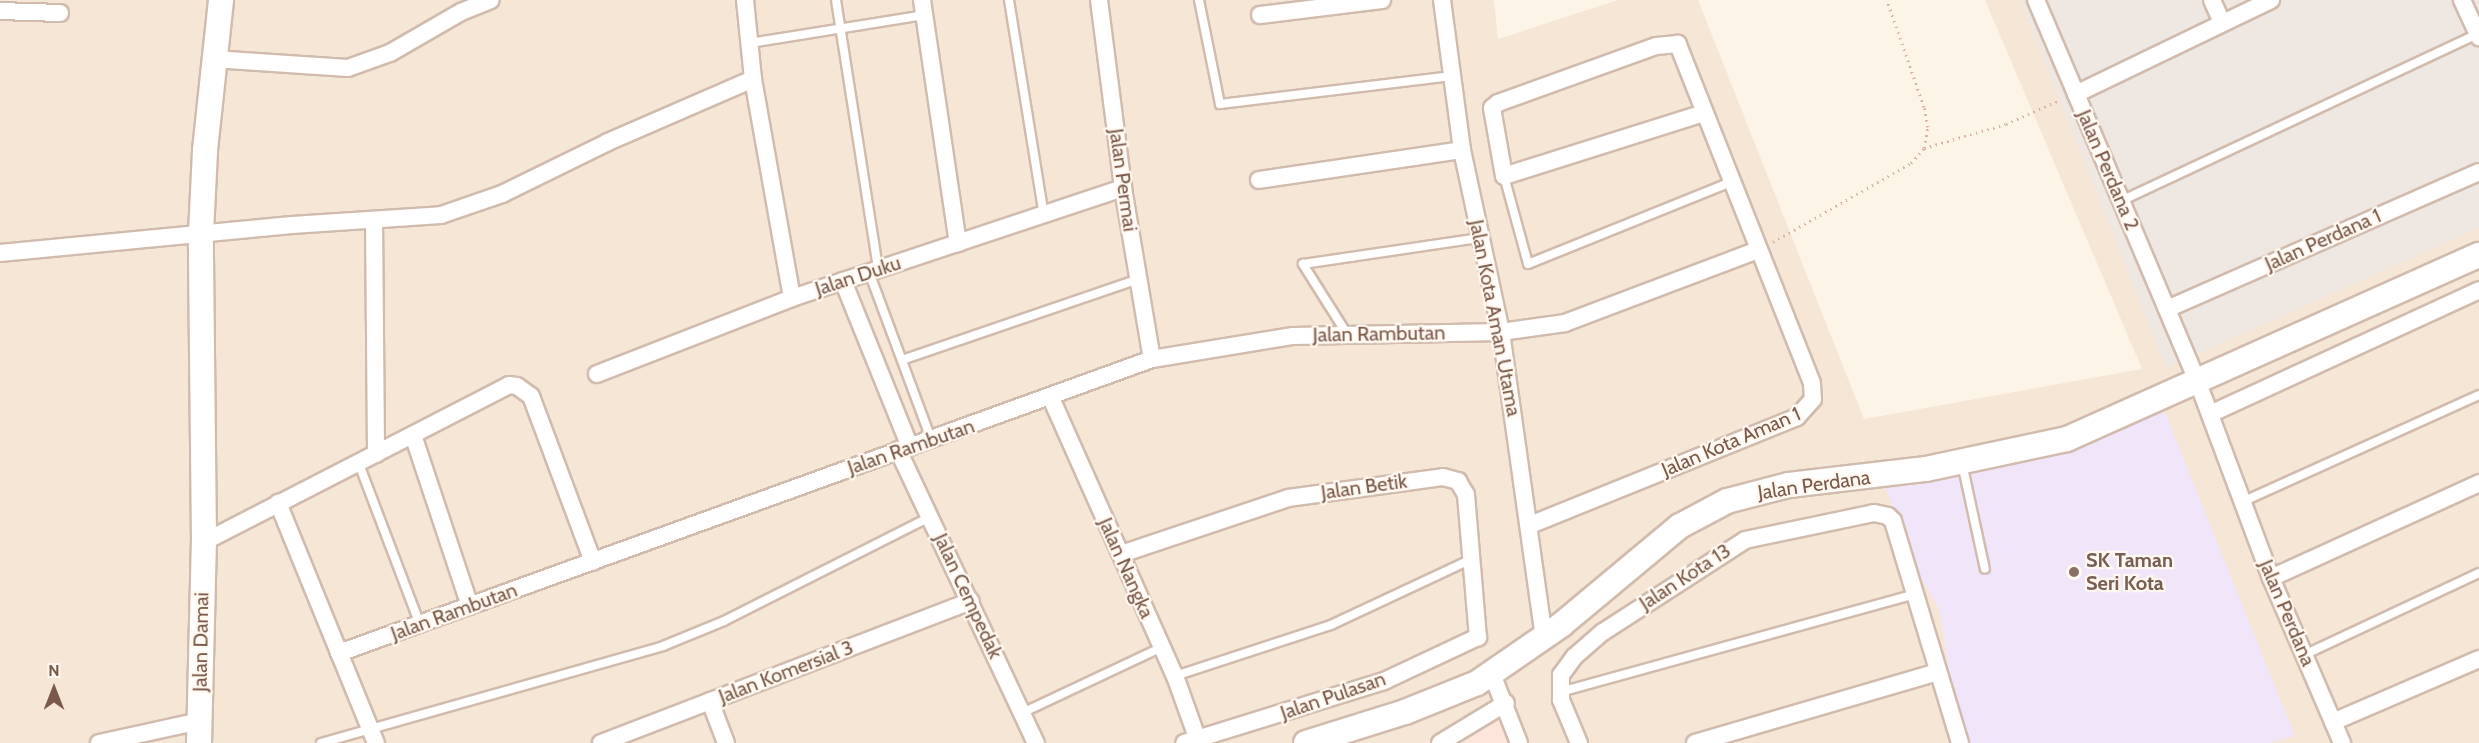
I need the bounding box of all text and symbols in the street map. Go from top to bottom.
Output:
street label: Jalan Perdana 2 [2072,106,2144,234]
street label: Jalan Permai [1104,127,1142,233]
street label: Jalan Perdana 1 [2261,204,2385,276]
street label: Jalan Kota Aman Utama [1464,218,1526,418]
street label: Jalan Duku [812,251,904,301]
street label: Jalan Rambutan [1312,321,1446,347]
street label: Jalan Kota Aman 1 [1658,402,1804,482]
street label: Jalan Rambutan [844,414,978,480]
street label: Jalan Perdana [1756,465,1872,505]
street label: Jalan Betik [1319,469,1409,505]
street label: Jalan Nangka [1093,514,1159,622]
street label: Jalan Cempedak [929,530,1007,662]
street label: Jalan Kota 13 [1635,539,1735,615]
place label: SK Taman Seri Kota [2086,548,2173,595]
street label: Jalan Perdana [2254,556,2320,670]
marker: SK Taman Seri Kota [2067,565,2081,579]
street label: Jalan Rambutan [388,578,520,646]
street label: Jalan Damai [188,592,214,692]
street label: Jalan Komersial 3 [715,635,857,709]
north arrow [24,659,84,719]
text: N [48,661,60,680]
street label: Jalan Pulasan [1277,667,1389,725]

